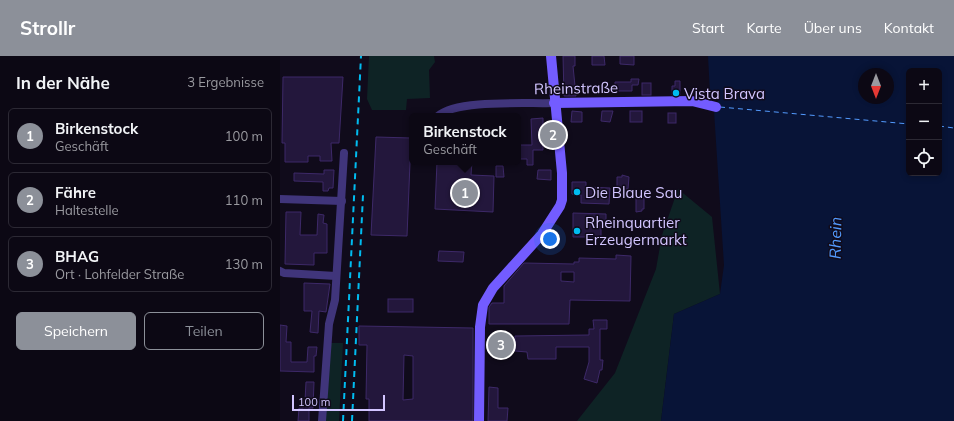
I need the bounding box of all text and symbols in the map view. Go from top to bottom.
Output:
text: Strollr [20,16,75,40]
text: Start [692,19,724,37]
text: Karte [746,19,782,37]
text: Über uns [804,19,862,37]
text: Kontakt [884,19,934,37]
north arrow [858,68,894,104]
map controls [906,68,942,176]
button: + [906,68,942,104]
text: In der Nähe [16,72,110,93]
text: 3 Ergebnisse [187,74,264,90]
street label: Rheinstraße [534,78,618,98]
place label: Vista Brava [684,84,765,103]
marker: Vista Brava [671,88,681,98]
button: − [906,104,942,140]
popup [409,113,521,165]
text: Birkenstock [55,119,138,138]
pin: 2 [540,120,566,150]
text: Birkenstock [423,122,507,141]
text: 1 [26,128,34,144]
text: 100 m [225,128,263,144]
text: Geschäft [55,138,109,154]
button: locate [906,140,942,176]
text: Geschäft [423,141,477,157]
pin: 1 [452,178,478,208]
text: Fähre [55,183,96,202]
place label: Die Blaue Sau [585,183,682,202]
marker: Die Blaue Sau [572,187,582,197]
text: 2 [26,192,34,208]
text: 110 m [225,192,263,208]
text: Haltestelle [55,202,119,218]
place label: Rheinquartier Erzeugermarkt [585,213,687,249]
water label: Rhein [825,217,845,259]
marker: Rheinquartier Erzeugermarkt [572,226,582,236]
your location [540,229,560,249]
text: BHAG [55,247,99,266]
text: 3 [26,256,34,272]
text: 130 m [225,256,263,272]
text: Ort · Lohfelder Straße [55,266,184,282]
button: Speichern [16,312,136,350]
button: Teilen [144,312,264,350]
pin: 3 [488,330,514,360]
scale bar [292,393,385,412]
text: 100 m [298,395,330,409]

